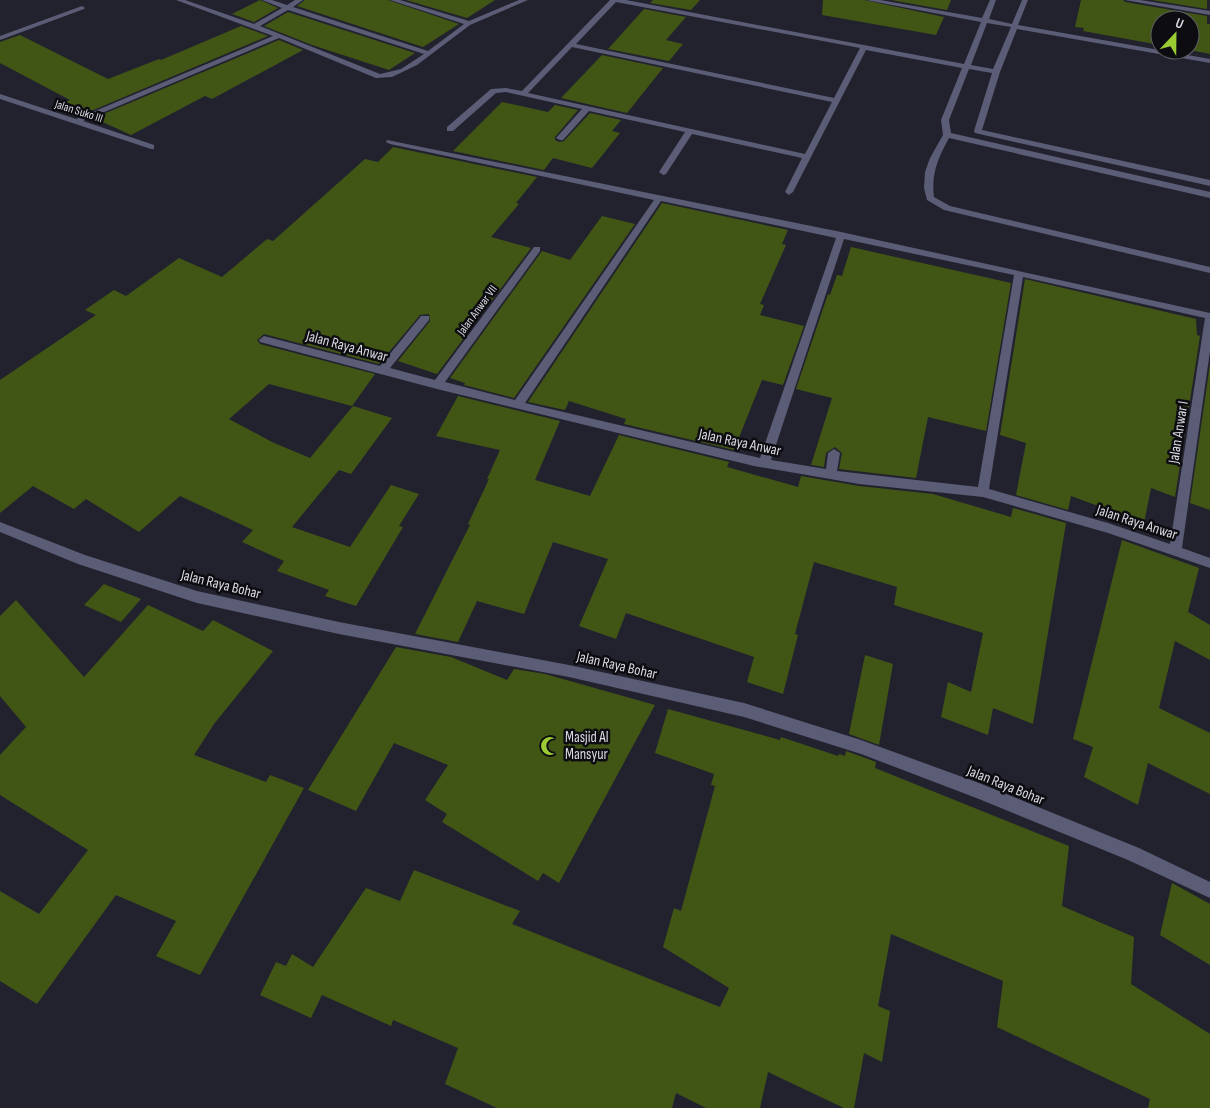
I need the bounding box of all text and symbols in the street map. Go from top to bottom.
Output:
north arrow [1150,10,1200,60]
text: U [1173,14,1186,33]
street label: Jalan Suko III [52,96,105,126]
street label: Jalan Anwar VII [454,282,501,339]
street label: Jalan Raya Anwar [303,326,390,367]
street label: Jalan Anwar I [1164,399,1193,466]
street label: Jalan Raya Anwar [696,424,784,461]
street label: Jalan Raya Anwar [1093,500,1180,545]
street label: Jalan Raya Bohar [178,565,264,604]
street label: Jalan Raya Bohar [574,647,660,684]
place label: Masjid Al Mansyur [565,728,609,764]
mosque icon: Masjid Al Mansyur [539,735,561,757]
street label: Jalan Raya Bohar [963,761,1048,810]

